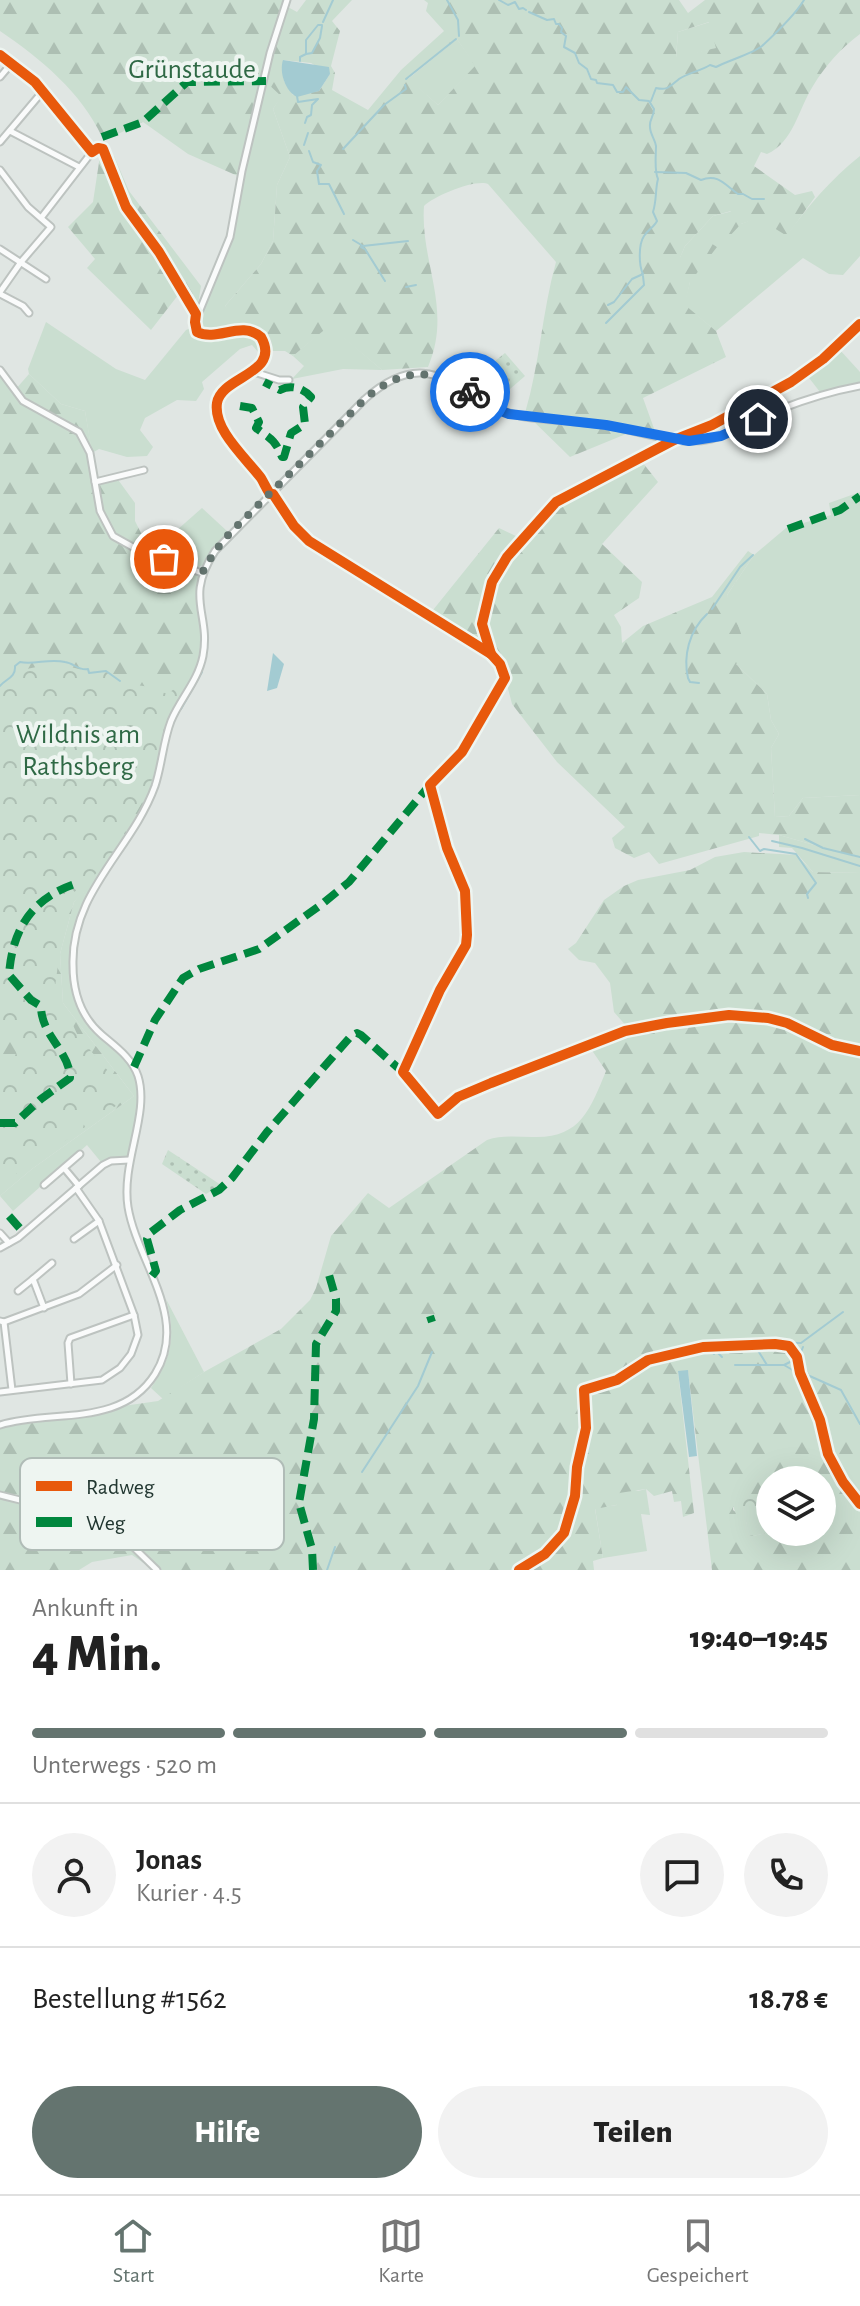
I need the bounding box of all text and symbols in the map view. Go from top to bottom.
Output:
park label: Grünstaude [128,56,256,84]
courier [430,352,510,432]
icon: bike [448,370,492,414]
pin [724,385,792,453]
icon: home [736,397,780,441]
pin [130,525,198,593]
icon: bag [142,537,186,581]
park label: Wildnis am Rathsberg [16,721,140,781]
legend [20,1458,284,1550]
map controls [756,1466,836,1546]
button: layers [756,1466,836,1546]
text: Radweg [86,1476,155,1498]
text: Weg [86,1512,126,1534]
text: Ankunft in [32,1595,139,1621]
text: 19:40–19:45 [690,1623,828,1653]
text: 4 Min. [32,1628,162,1680]
text: Unterwegs · 520 m [32,1752,217,1778]
button: person [32,1833,116,1917]
button: chat [640,1833,724,1917]
button: phone [744,1833,828,1917]
text: Jonas [136,1845,202,1875]
text: Kurier · 4.5 [136,1880,242,1906]
text: Bestellung #1562 [32,1984,227,2014]
text: 18.78 € [749,1984,828,2014]
button: Hilfe [32,2086,422,2178]
button: Teilen [438,2086,828,2178]
tab: Start [111,2214,155,2288]
tab: Karte [378,2214,424,2288]
tab: Gespeichert [647,2214,749,2288]

